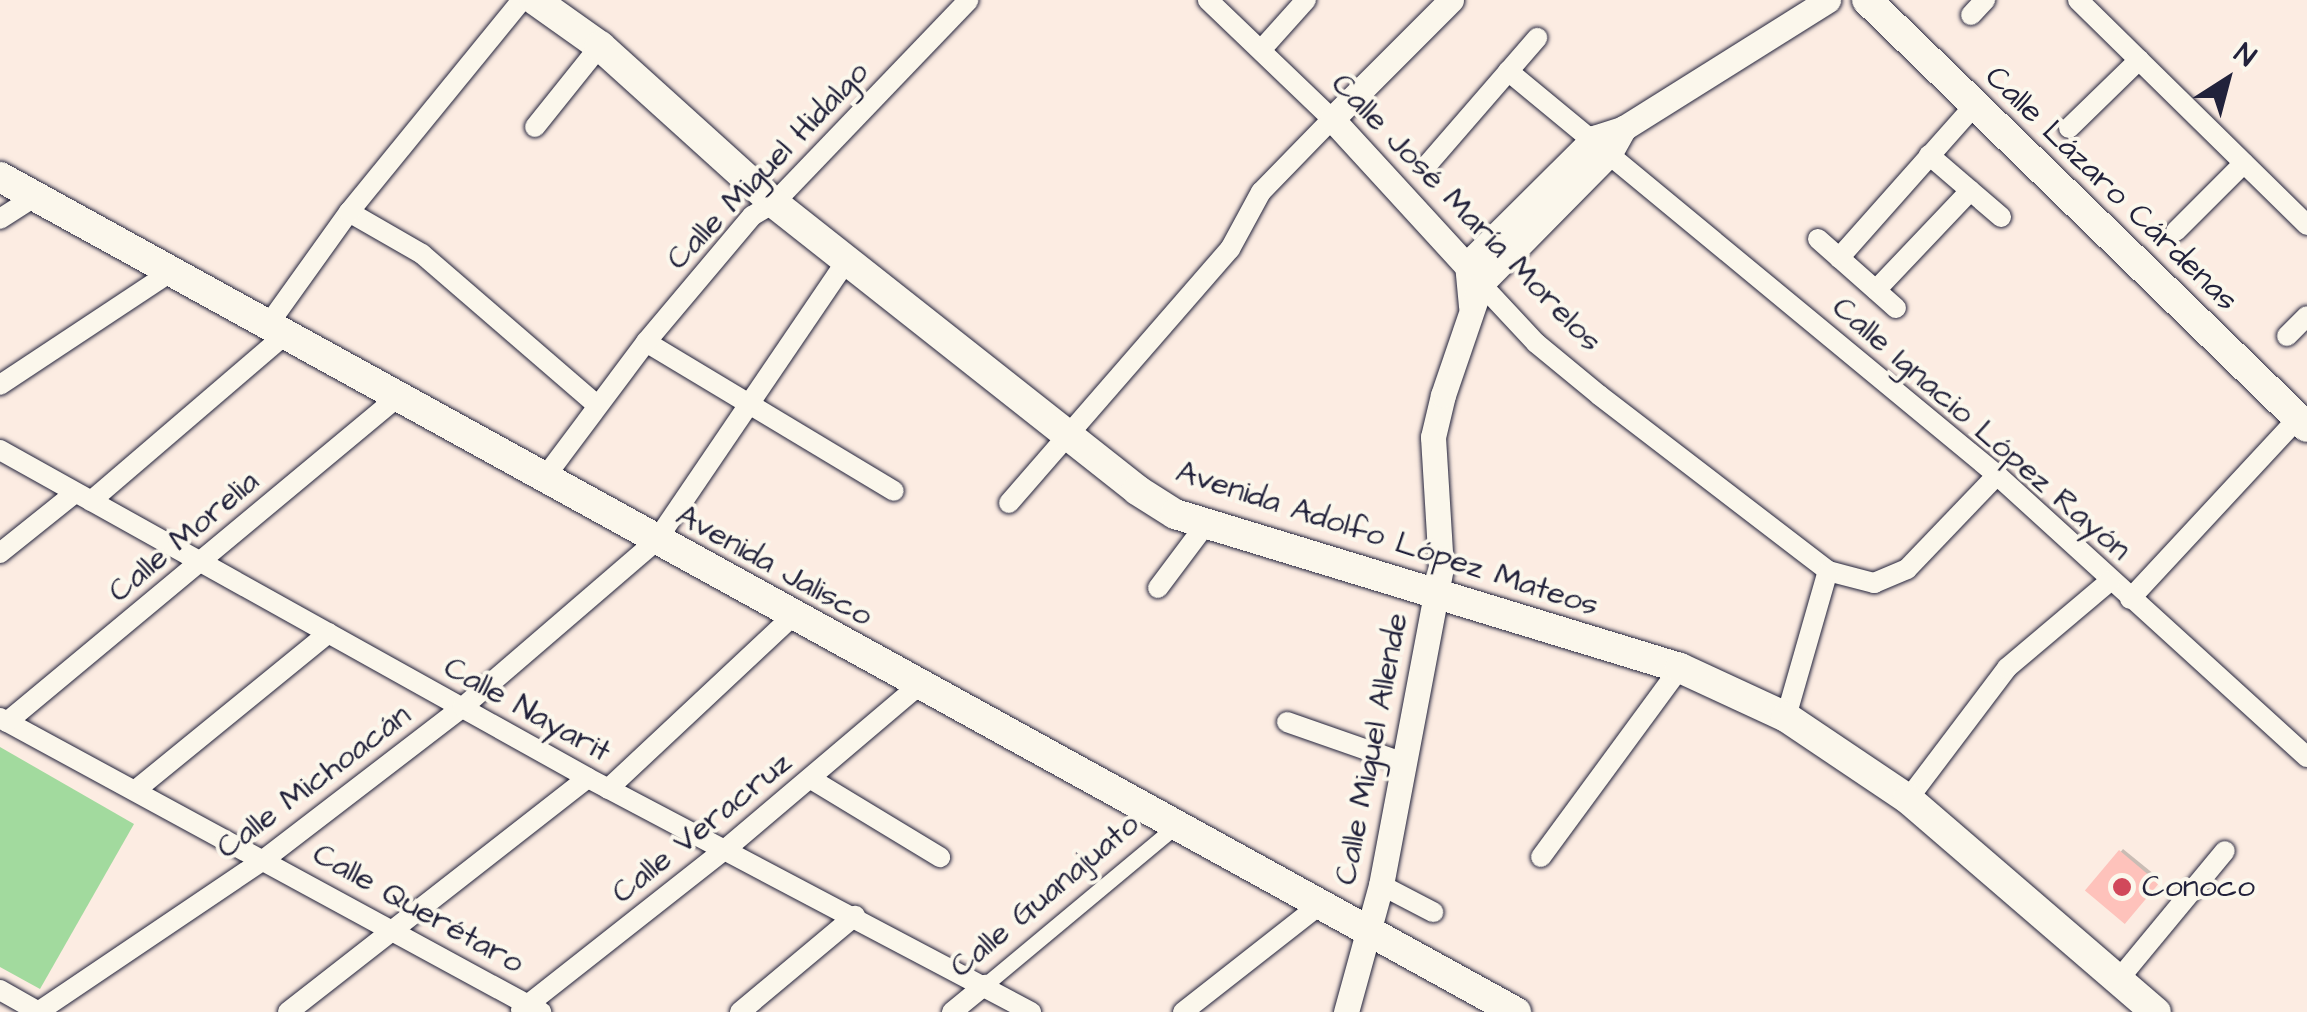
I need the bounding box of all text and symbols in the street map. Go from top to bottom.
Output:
north arrow [2177,30,2277,130]
text: N [2226,34,2263,76]
street label: Calle Miguel Hidalgo [659,54,877,278]
street label: Calle Lázaro Cárdenas [1977,58,2245,320]
street label: Calle José María Morelos [1323,65,1609,361]
street label: Calle Ignacio López Rayón [1824,289,2138,569]
street label: Avenida Adolfo López Mateos [1171,453,1603,625]
street label: Calle Morelia [101,463,267,611]
street label: Avenida Jalisco [669,496,879,636]
street label: Calle Miguel Allende [1327,610,1417,888]
street label: Calle Nayarit [437,648,617,772]
street label: Calle Michoacán [209,696,419,868]
street label: Calle Veracruz [604,744,800,912]
street label: Calle Guanajuato [943,806,1147,986]
street label: Calle Querétaro [306,835,530,983]
place label: Conoco [2142,868,2255,906]
marker: Conoco [2111,876,2133,898]

